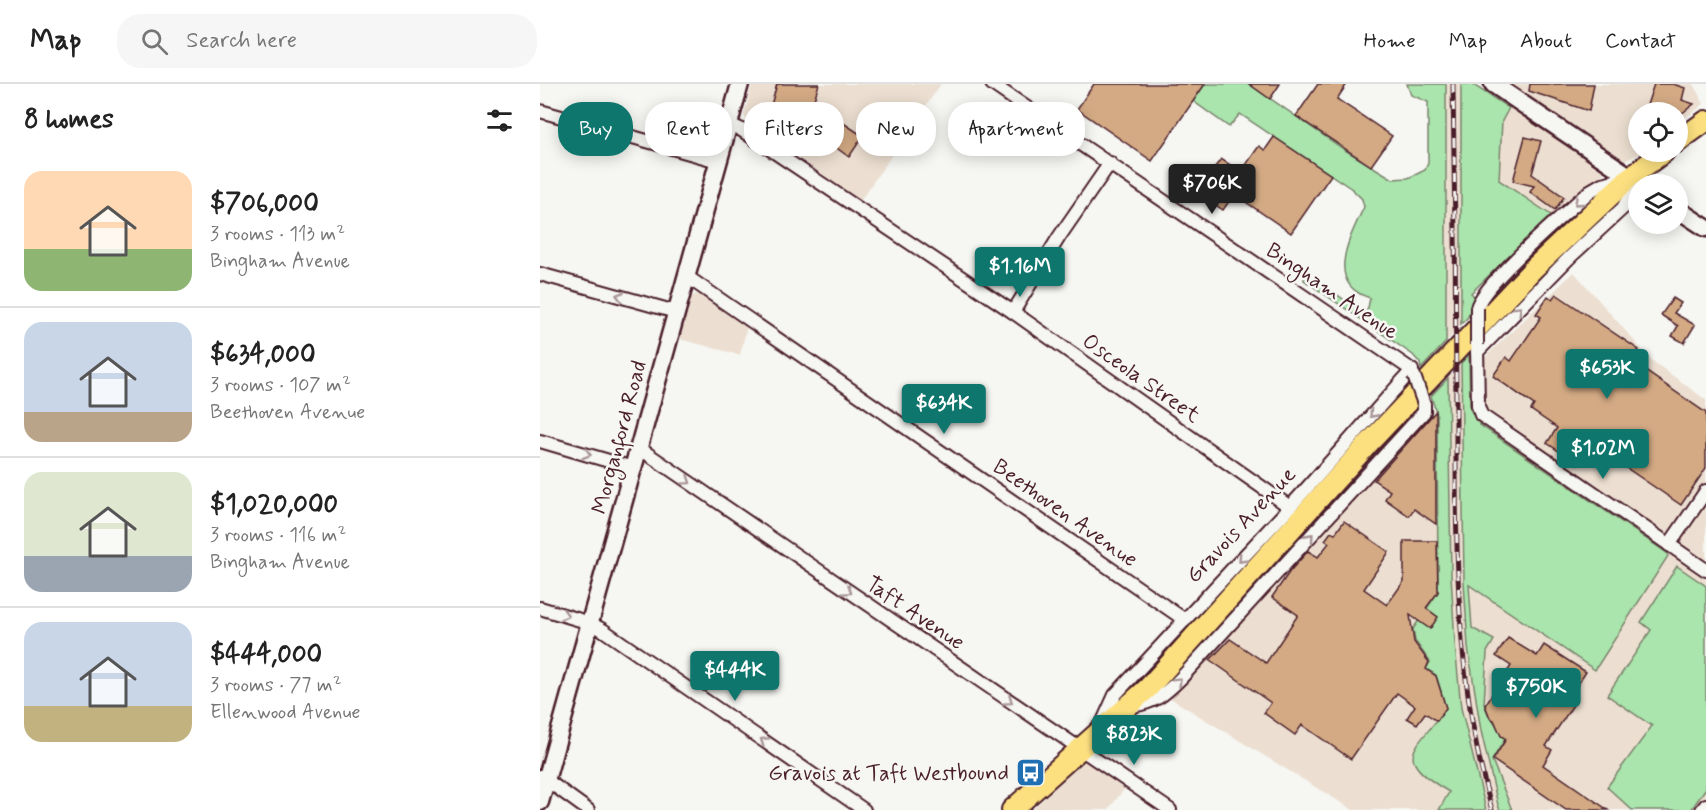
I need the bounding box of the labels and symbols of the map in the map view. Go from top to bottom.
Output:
pin: $706K [1170,164,1254,215]
one-way arrow [1574,195,1585,206]
street label: Bingham Avenue [1259,237,1404,349]
pin: $1.16M [971,247,1069,298]
one-way arrow [615,291,626,303]
one-way arrow [1511,307,1522,318]
street label: Osceola Street [1076,328,1205,430]
pin: $653K [1565,349,1649,400]
street label: Morganford Road [586,358,657,518]
pin: $634K [902,384,986,435]
one-way arrow [1369,407,1380,418]
pin: $1.02M [1554,429,1652,480]
one-way arrow [581,447,592,459]
street label: Beethoven Avenue [987,453,1143,574]
street label: Gravois Avenue [1180,461,1303,589]
one-way arrow [681,474,692,485]
one-way arrow [1302,533,1313,544]
one-way arrow [1238,552,1249,562]
street label: Taft Avenue [860,570,970,657]
one-way arrow [841,584,852,595]
one-way arrow [560,608,570,621]
pin: $444K [693,651,777,702]
pin: $750K [1494,668,1578,719]
one-way arrow [1171,678,1182,688]
one-way arrow [1002,694,1013,705]
pin: $823K [1092,715,1176,766]
one-way arrow [760,737,771,748]
bus stop icon: Gravois at Taft Westbound [1014,756,1046,788]
place label: Gravois at Taft Westbound [768,760,1009,788]

